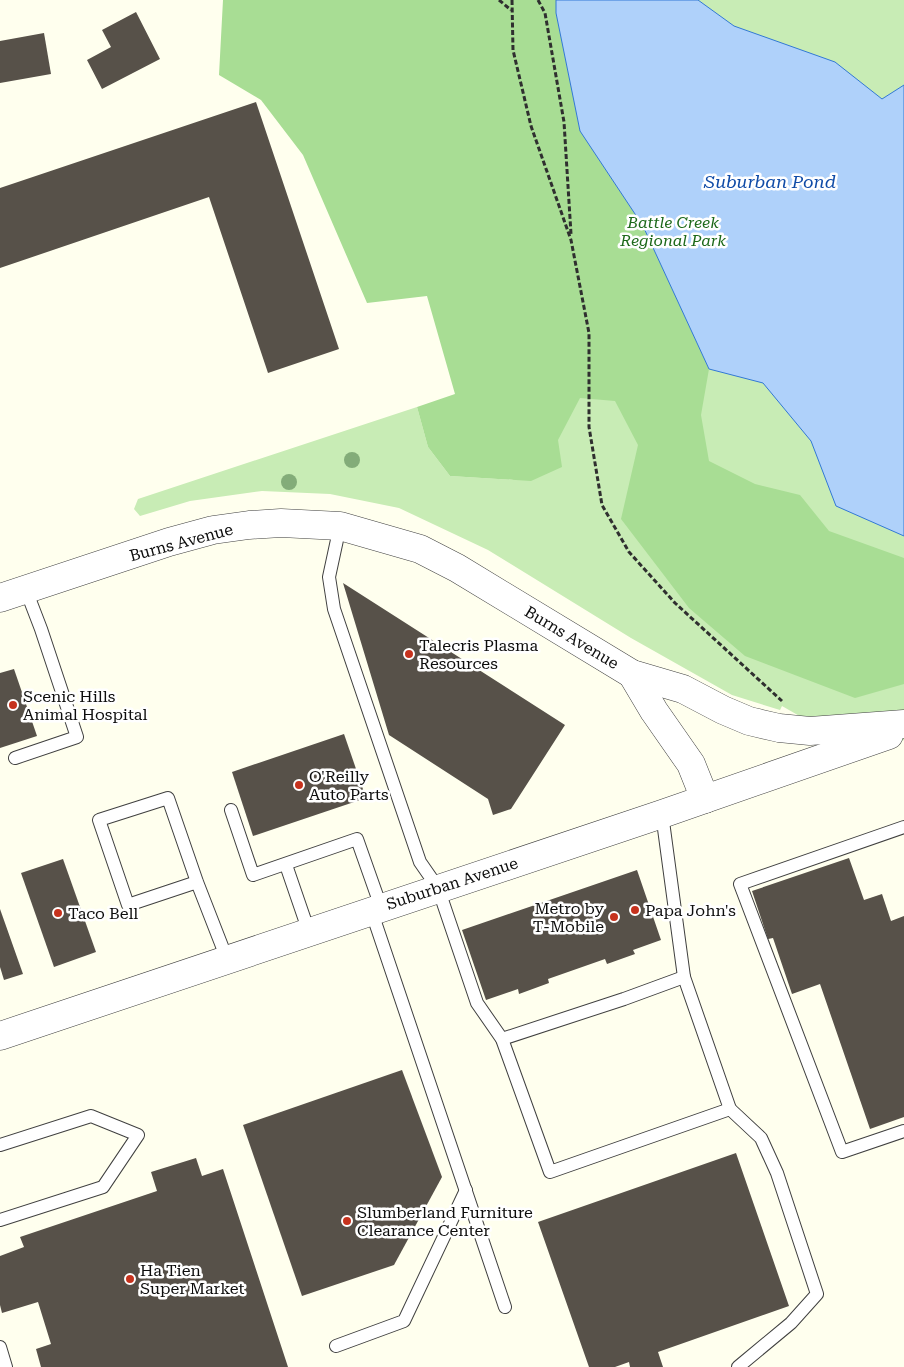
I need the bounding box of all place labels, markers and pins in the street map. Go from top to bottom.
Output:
place label: Talecris Plasma Resources [419,636,538,673]
marker: Talecris Plasma Resources [403,648,415,660]
place label: Scenic Hills Animal Hospital [23,687,148,724]
marker: Scenic Hills Animal Hospital [7,699,19,711]
place label: O'Reilly Auto Parts [309,767,389,804]
marker: O'Reilly Auto Parts [293,779,305,791]
place label: Metro by T-Mobile [533,899,605,936]
place label: Papa John's [645,901,736,920]
place label: Taco Bell [68,904,138,923]
marker: Papa John's [629,904,641,916]
marker: Taco Bell [52,907,64,919]
marker: Metro by T-Mobile [608,911,620,923]
place label: Slumberland Furniture Clearance Center [357,1203,533,1240]
marker: Slumberland Furniture Clearance Center [341,1215,353,1227]
place label: Ha Tien Super Market [140,1261,245,1298]
marker: Ha Tien Super Market [124,1273,136,1285]

